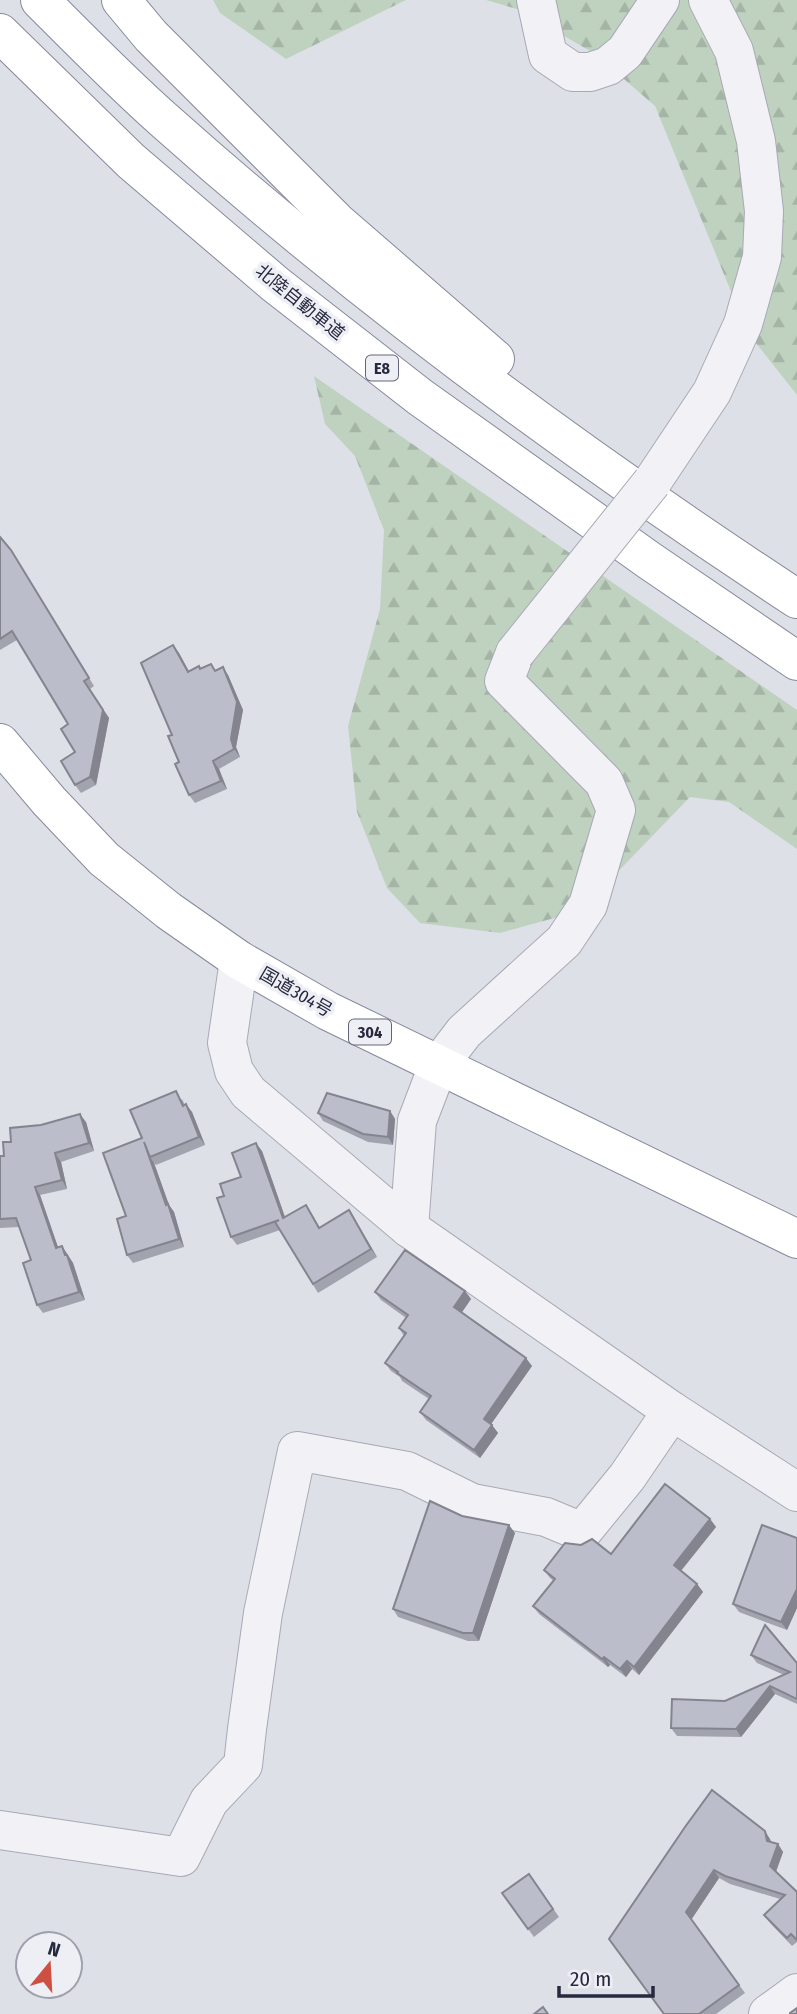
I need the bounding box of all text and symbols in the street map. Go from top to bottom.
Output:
street label: 北陸自動車道 [251,259,349,345]
road number: E8 [366,356,398,380]
street label: 国道304号 [256,962,336,1022]
road number: 304 [349,1020,391,1044]
north arrow [14,1930,84,2000]
text: N [45,1937,63,1962]
scale bar [559,1954,654,1998]
text: 20 m [570,1966,611,1992]

